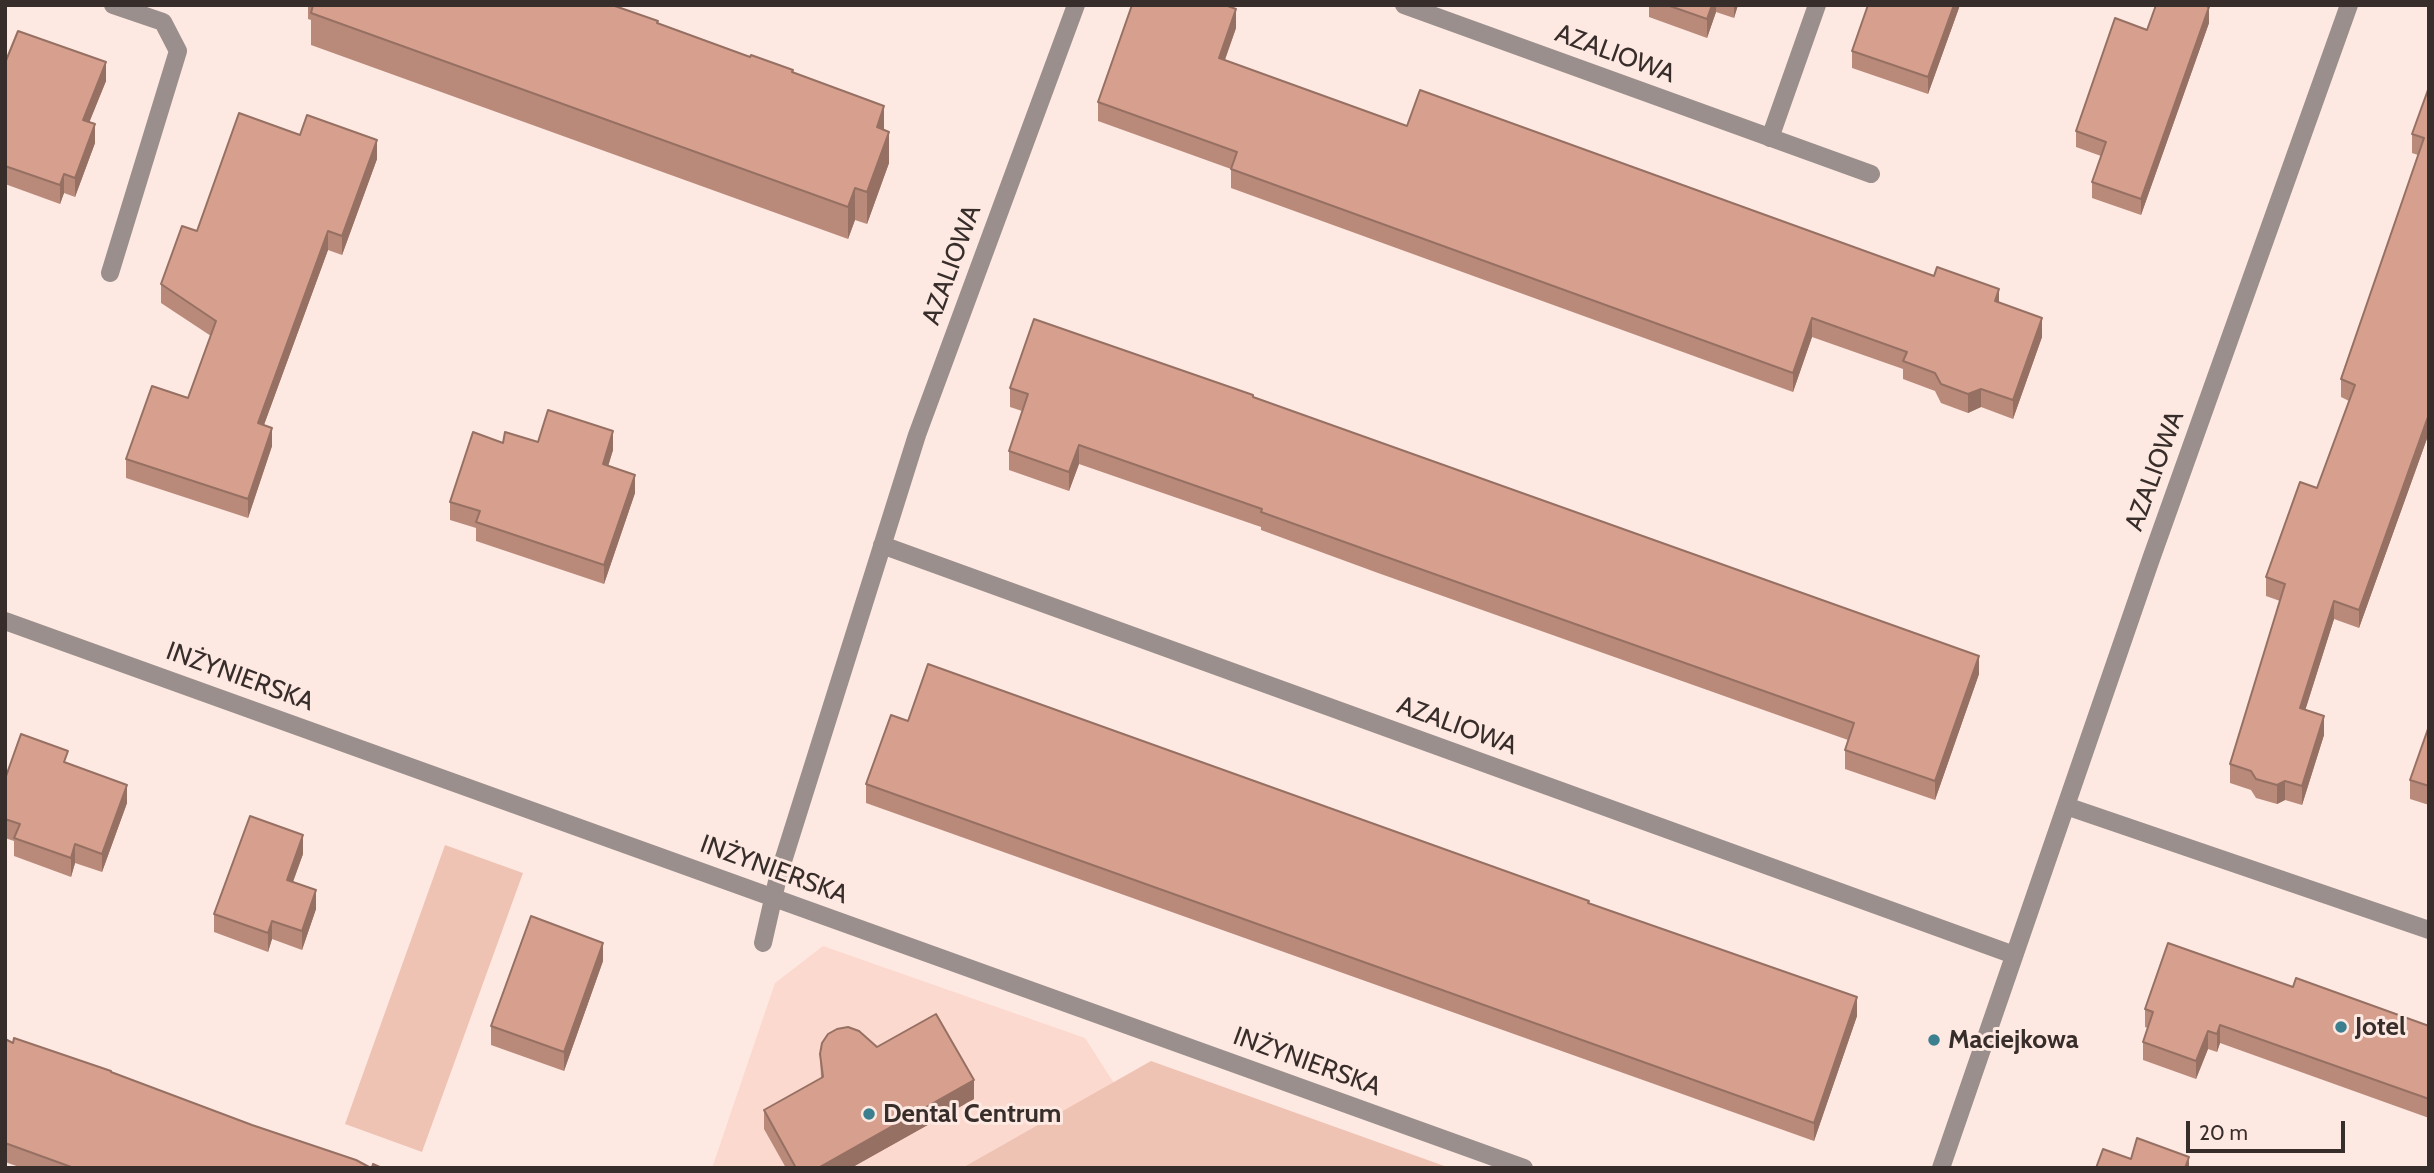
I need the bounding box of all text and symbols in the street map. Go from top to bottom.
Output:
street label: AZALIOWA [1551,18,1679,90]
street label: AZALIOWA [916,201,988,329]
street label: AZALIOWA [2119,407,2191,535]
street label: INŻYNIERSKA [162,636,318,718]
street label: AZALIOWA [1393,690,1521,762]
street label: INŻYNIERSKA [696,829,852,911]
place label: Jotel [2355,1011,2406,1043]
marker: Jotel [2333,1019,2349,1035]
street label: INŻYNIERSKA [1229,1021,1385,1103]
place label: Maciejkowa [1948,1024,2079,1056]
marker: Maciejkowa [1926,1032,1942,1048]
place label: Dental Centrum [883,1098,1061,1130]
marker: Dental Centrum [861,1106,877,1122]
scale bar [2189,1106,2348,1150]
text: 20 m [2199,1120,2248,1145]

